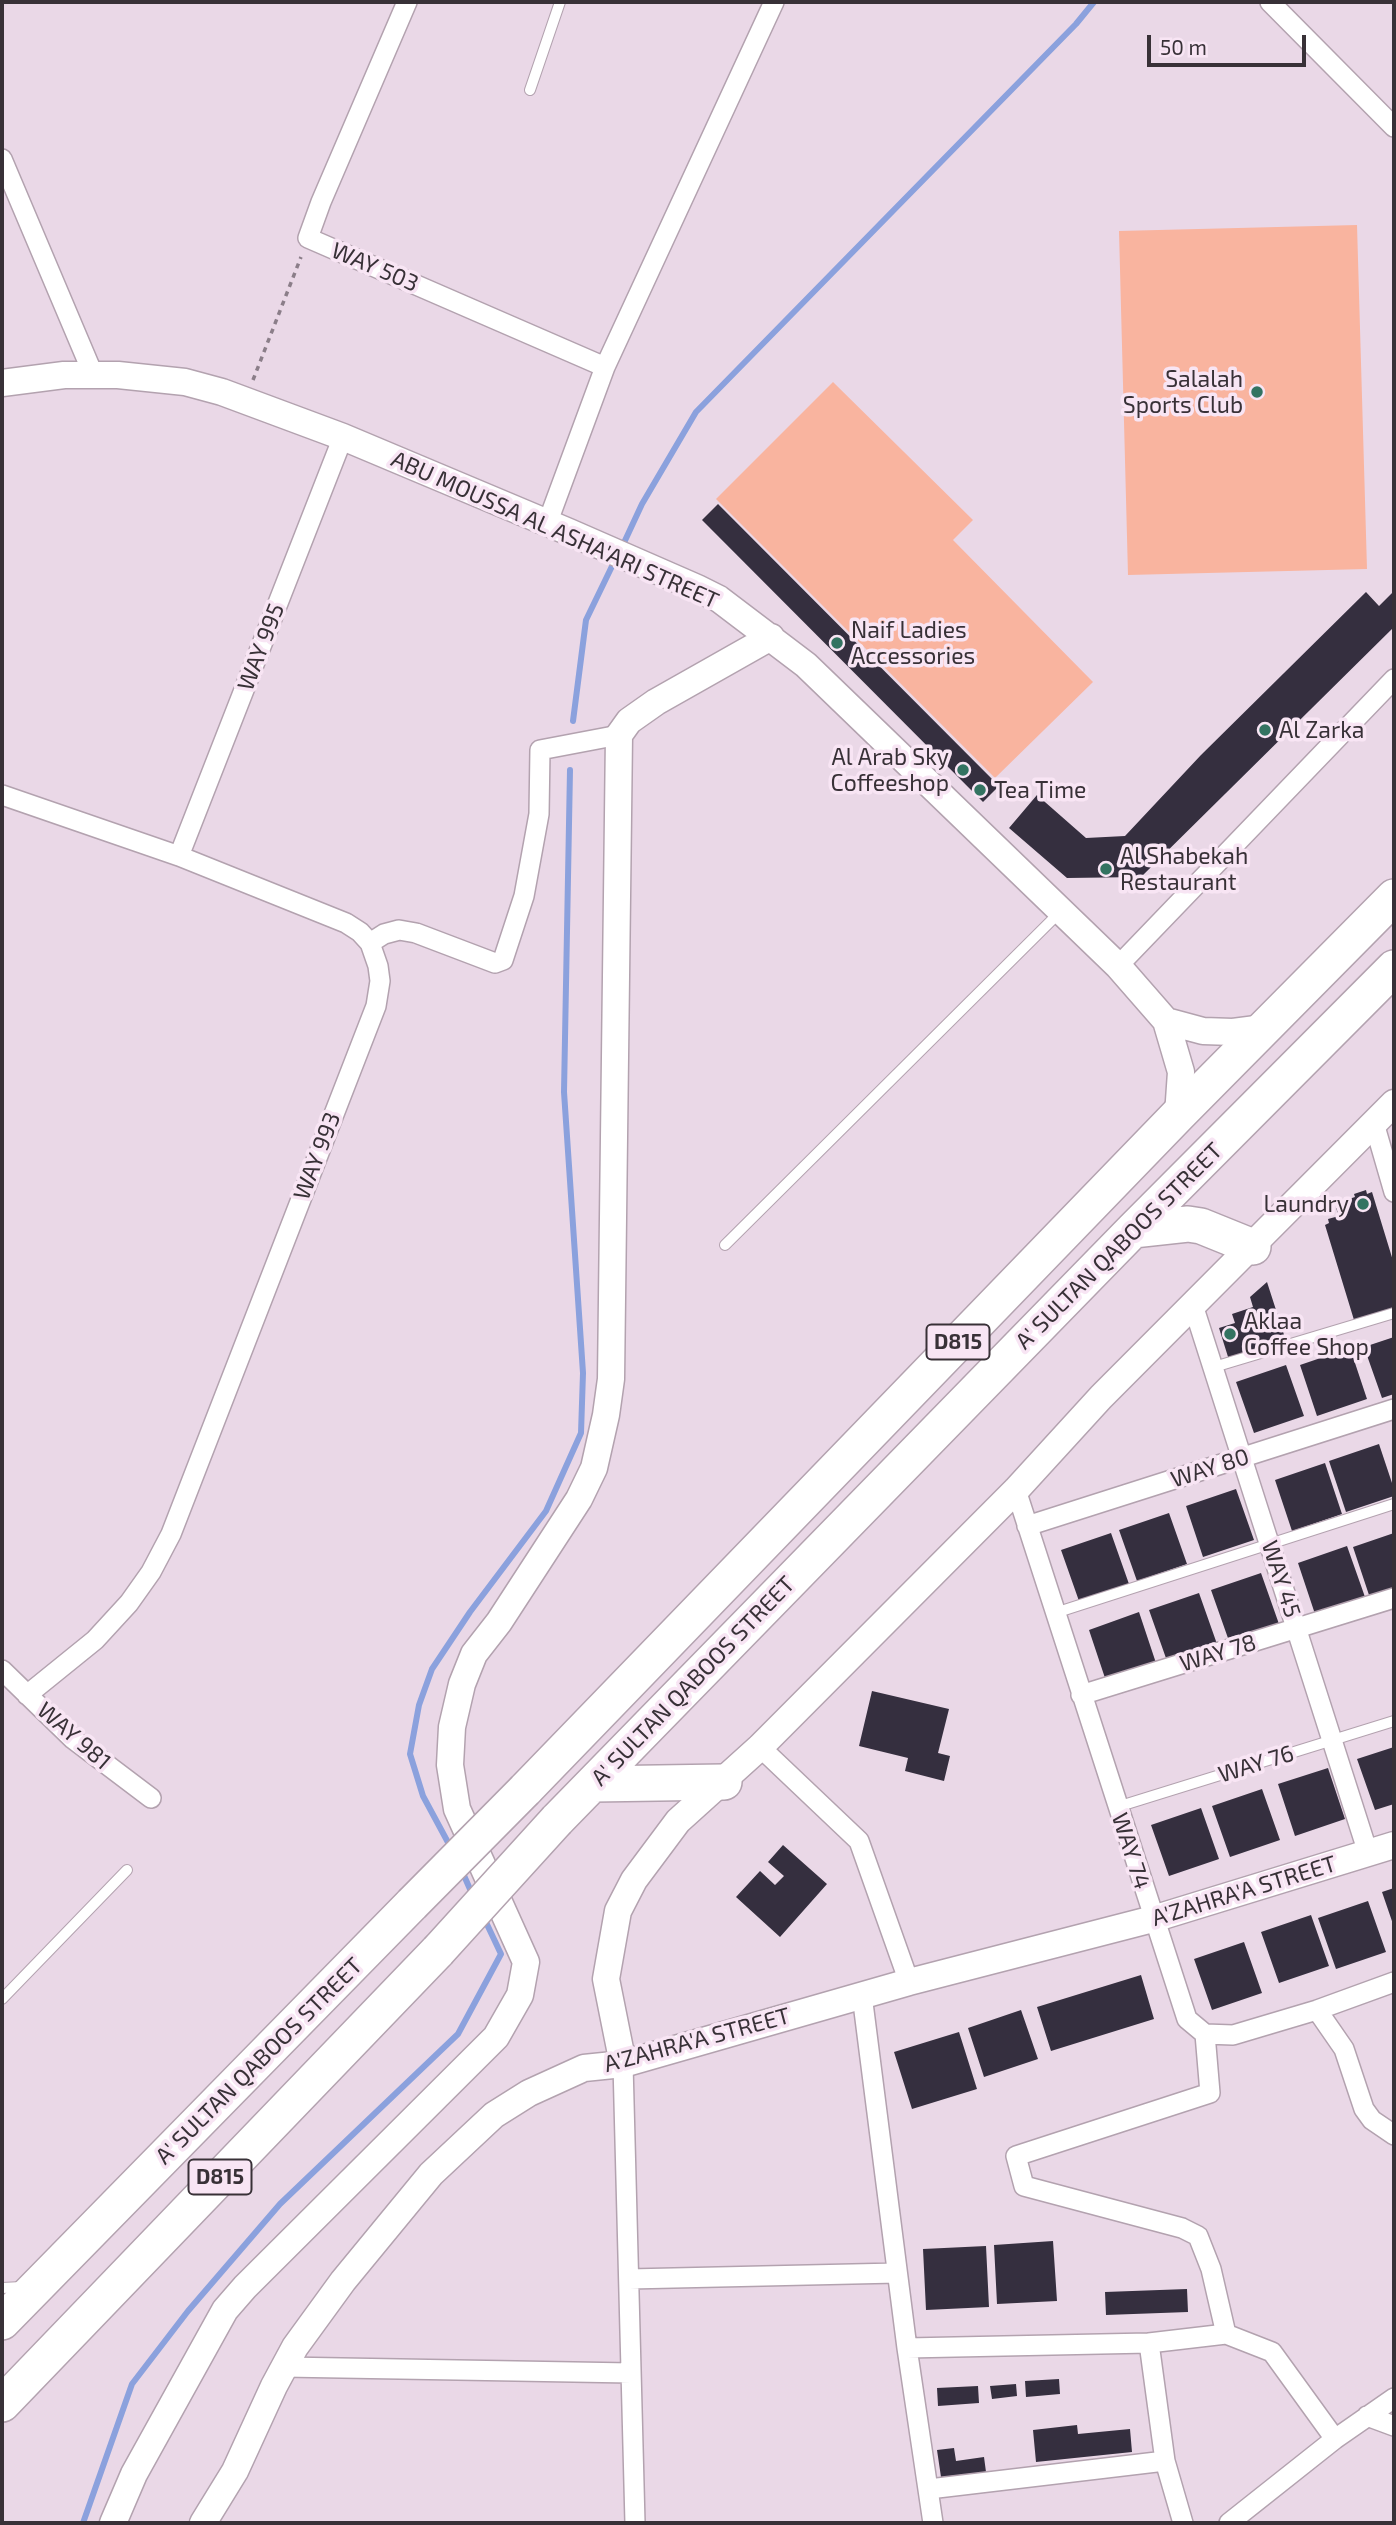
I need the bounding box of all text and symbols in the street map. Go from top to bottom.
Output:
scale bar [1151,21,1310,65]
text: 50 m [1160,34,1207,59]
street label: WAY 503 [327,236,423,298]
place label: Salalah Sports Club [1123,365,1243,419]
marker: Salalah Sports Club [1249,384,1265,400]
street label: ABU MOUSSA AL ASHA'ARI STREET [387,445,723,615]
street label: WAY 995 [232,599,290,695]
place label: Naif Ladies Accessories [851,616,975,670]
marker: Naif Ladies Accessories [829,635,845,651]
place label: Al Zarka [1279,716,1364,744]
marker: Al Zarka [1257,722,1273,738]
place label: Al Arab Sky Coffeeshop [831,743,949,797]
marker: Al Arab Sky Coffeeshop [955,762,971,778]
place label: Tea Time [994,776,1086,804]
marker: Tea Time [972,782,988,798]
place label: Al Shabekah Restaurant [1120,842,1248,896]
marker: Al Shabekah Restaurant [1098,861,1114,877]
street label: WAY 993 [288,1108,346,1204]
street label: A' SULTAN QABOOS STREET [1010,1137,1228,1355]
place label: Laundry [1264,1190,1349,1218]
marker: Laundry [1355,1196,1371,1212]
place label: Aklaa Coffee Shop [1244,1307,1369,1361]
road number: D815 [926,1324,990,1360]
marker: Aklaa Coffee Shop [1222,1326,1238,1342]
street label: WAY 80 [1167,1442,1253,1494]
street label: WAY 45 [1256,1537,1306,1621]
street label: A' SULTAN QABOOS STREET [586,1570,800,1792]
street label: WAY 78 [1177,1628,1259,1678]
street label: WAY 981 [31,1696,117,1776]
street label: WAY 76 [1215,1739,1297,1789]
street label: WAY 74 [1106,1809,1156,1893]
street label: A'ZAHRA'A STREET [1148,1850,1340,1932]
street label: A' SULTAN QABOOS STREET [150,1952,368,2170]
street label: A'ZAHRA'A STREET [601,2002,793,2078]
road number: D815 [188,2160,252,2194]

